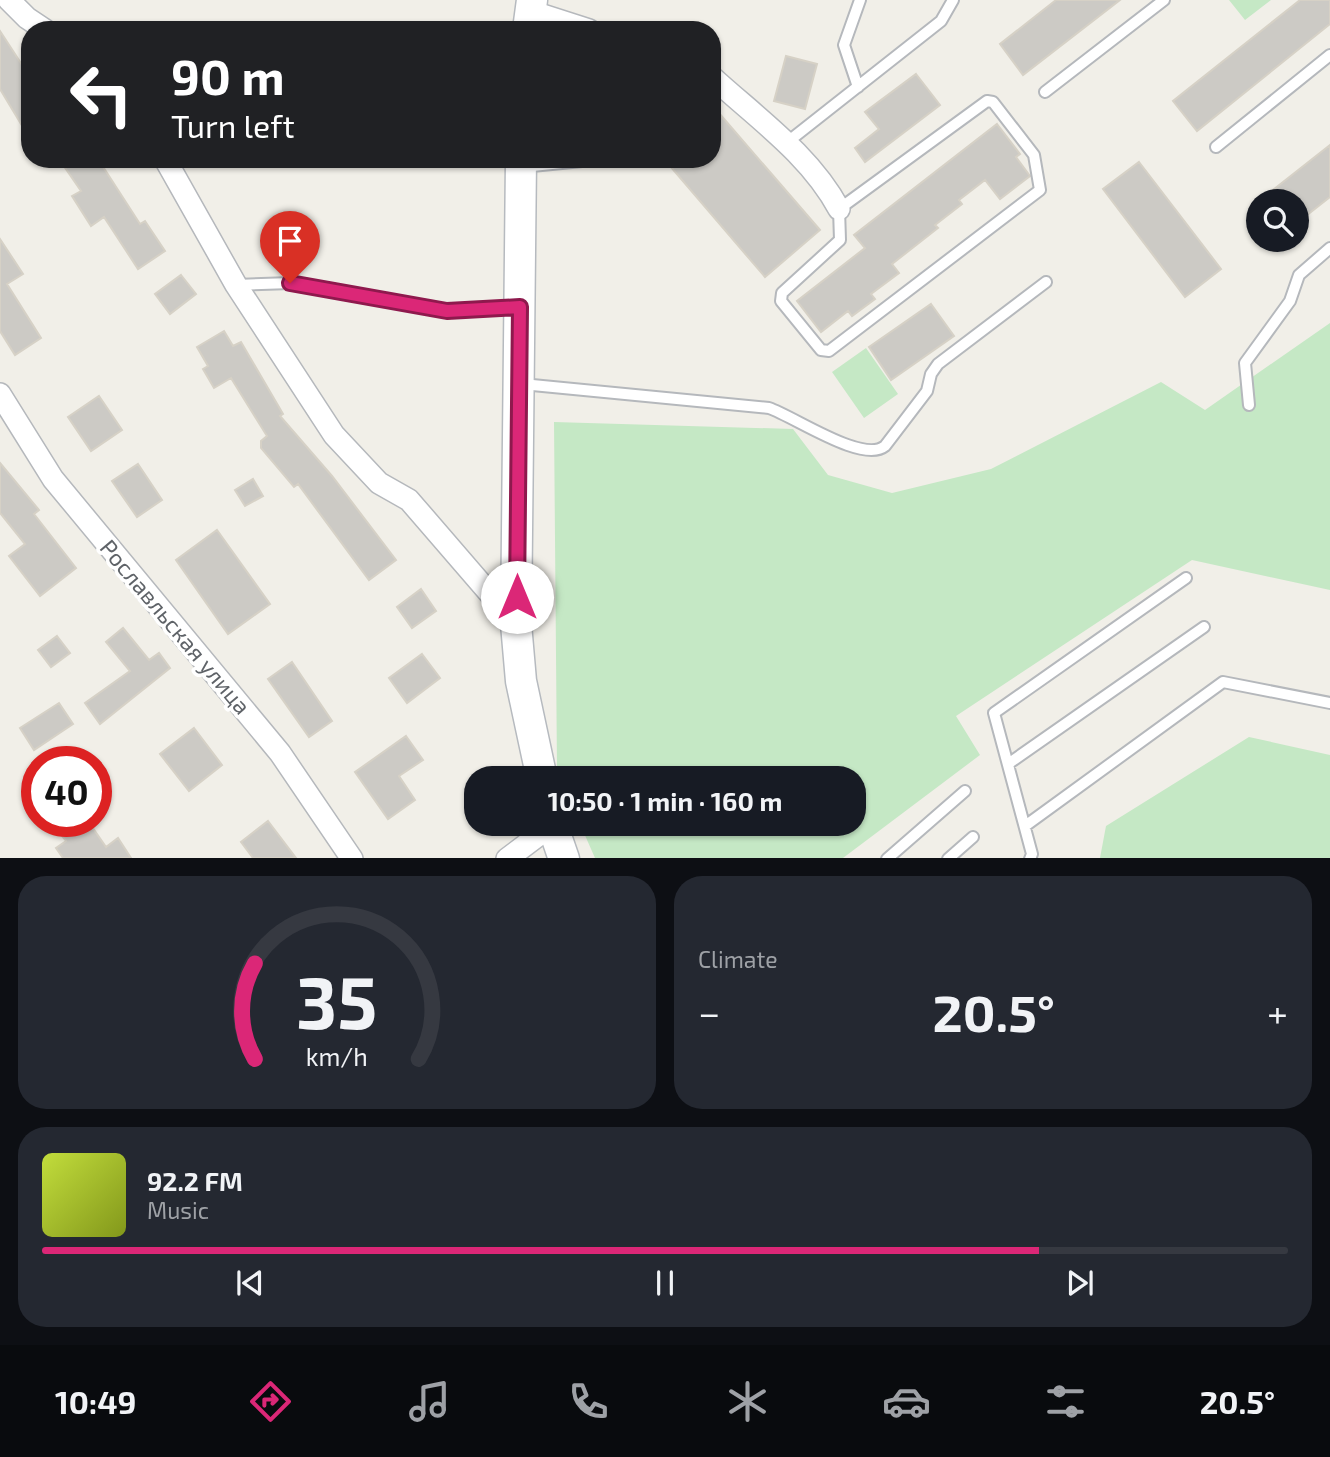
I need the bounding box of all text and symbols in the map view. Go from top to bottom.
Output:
text: 90 m [171,46,285,105]
icon: left [56,49,147,140]
text: Turn left [171,106,295,144]
map controls [1246,189,1309,252]
button: search [1246,189,1309,252]
pin [260,211,320,283]
icon: arrive [271,222,309,260]
street label: Рославльская улица [94,533,257,720]
position arrow [480,560,554,634]
speed limit sign: 40 [21,746,112,837]
text: 10:50 · 1 min · 160 m [548,785,782,816]
text: Climate [698,945,778,973]
text: 35 [296,956,378,1044]
text: 20.5° [932,980,1055,1042]
text: − [698,989,720,1035]
text: + [1267,989,1288,1035]
text: km/h [306,1040,368,1070]
text: 92.2 FM [147,1165,243,1196]
text: Music [147,1196,209,1224]
icon: previous [231,1264,269,1302]
icon: pause [646,1264,684,1302]
icon: next [1061,1264,1099,1302]
icon: directions [246,1377,295,1426]
icon: music [405,1377,454,1426]
icon: phone [564,1377,613,1426]
icon: climate [723,1377,772,1426]
icon: car [882,1377,931,1426]
icon: filters [1041,1377,1090,1426]
text: 10:49 [55,1382,136,1420]
text: 20.5° [1200,1382,1275,1420]

